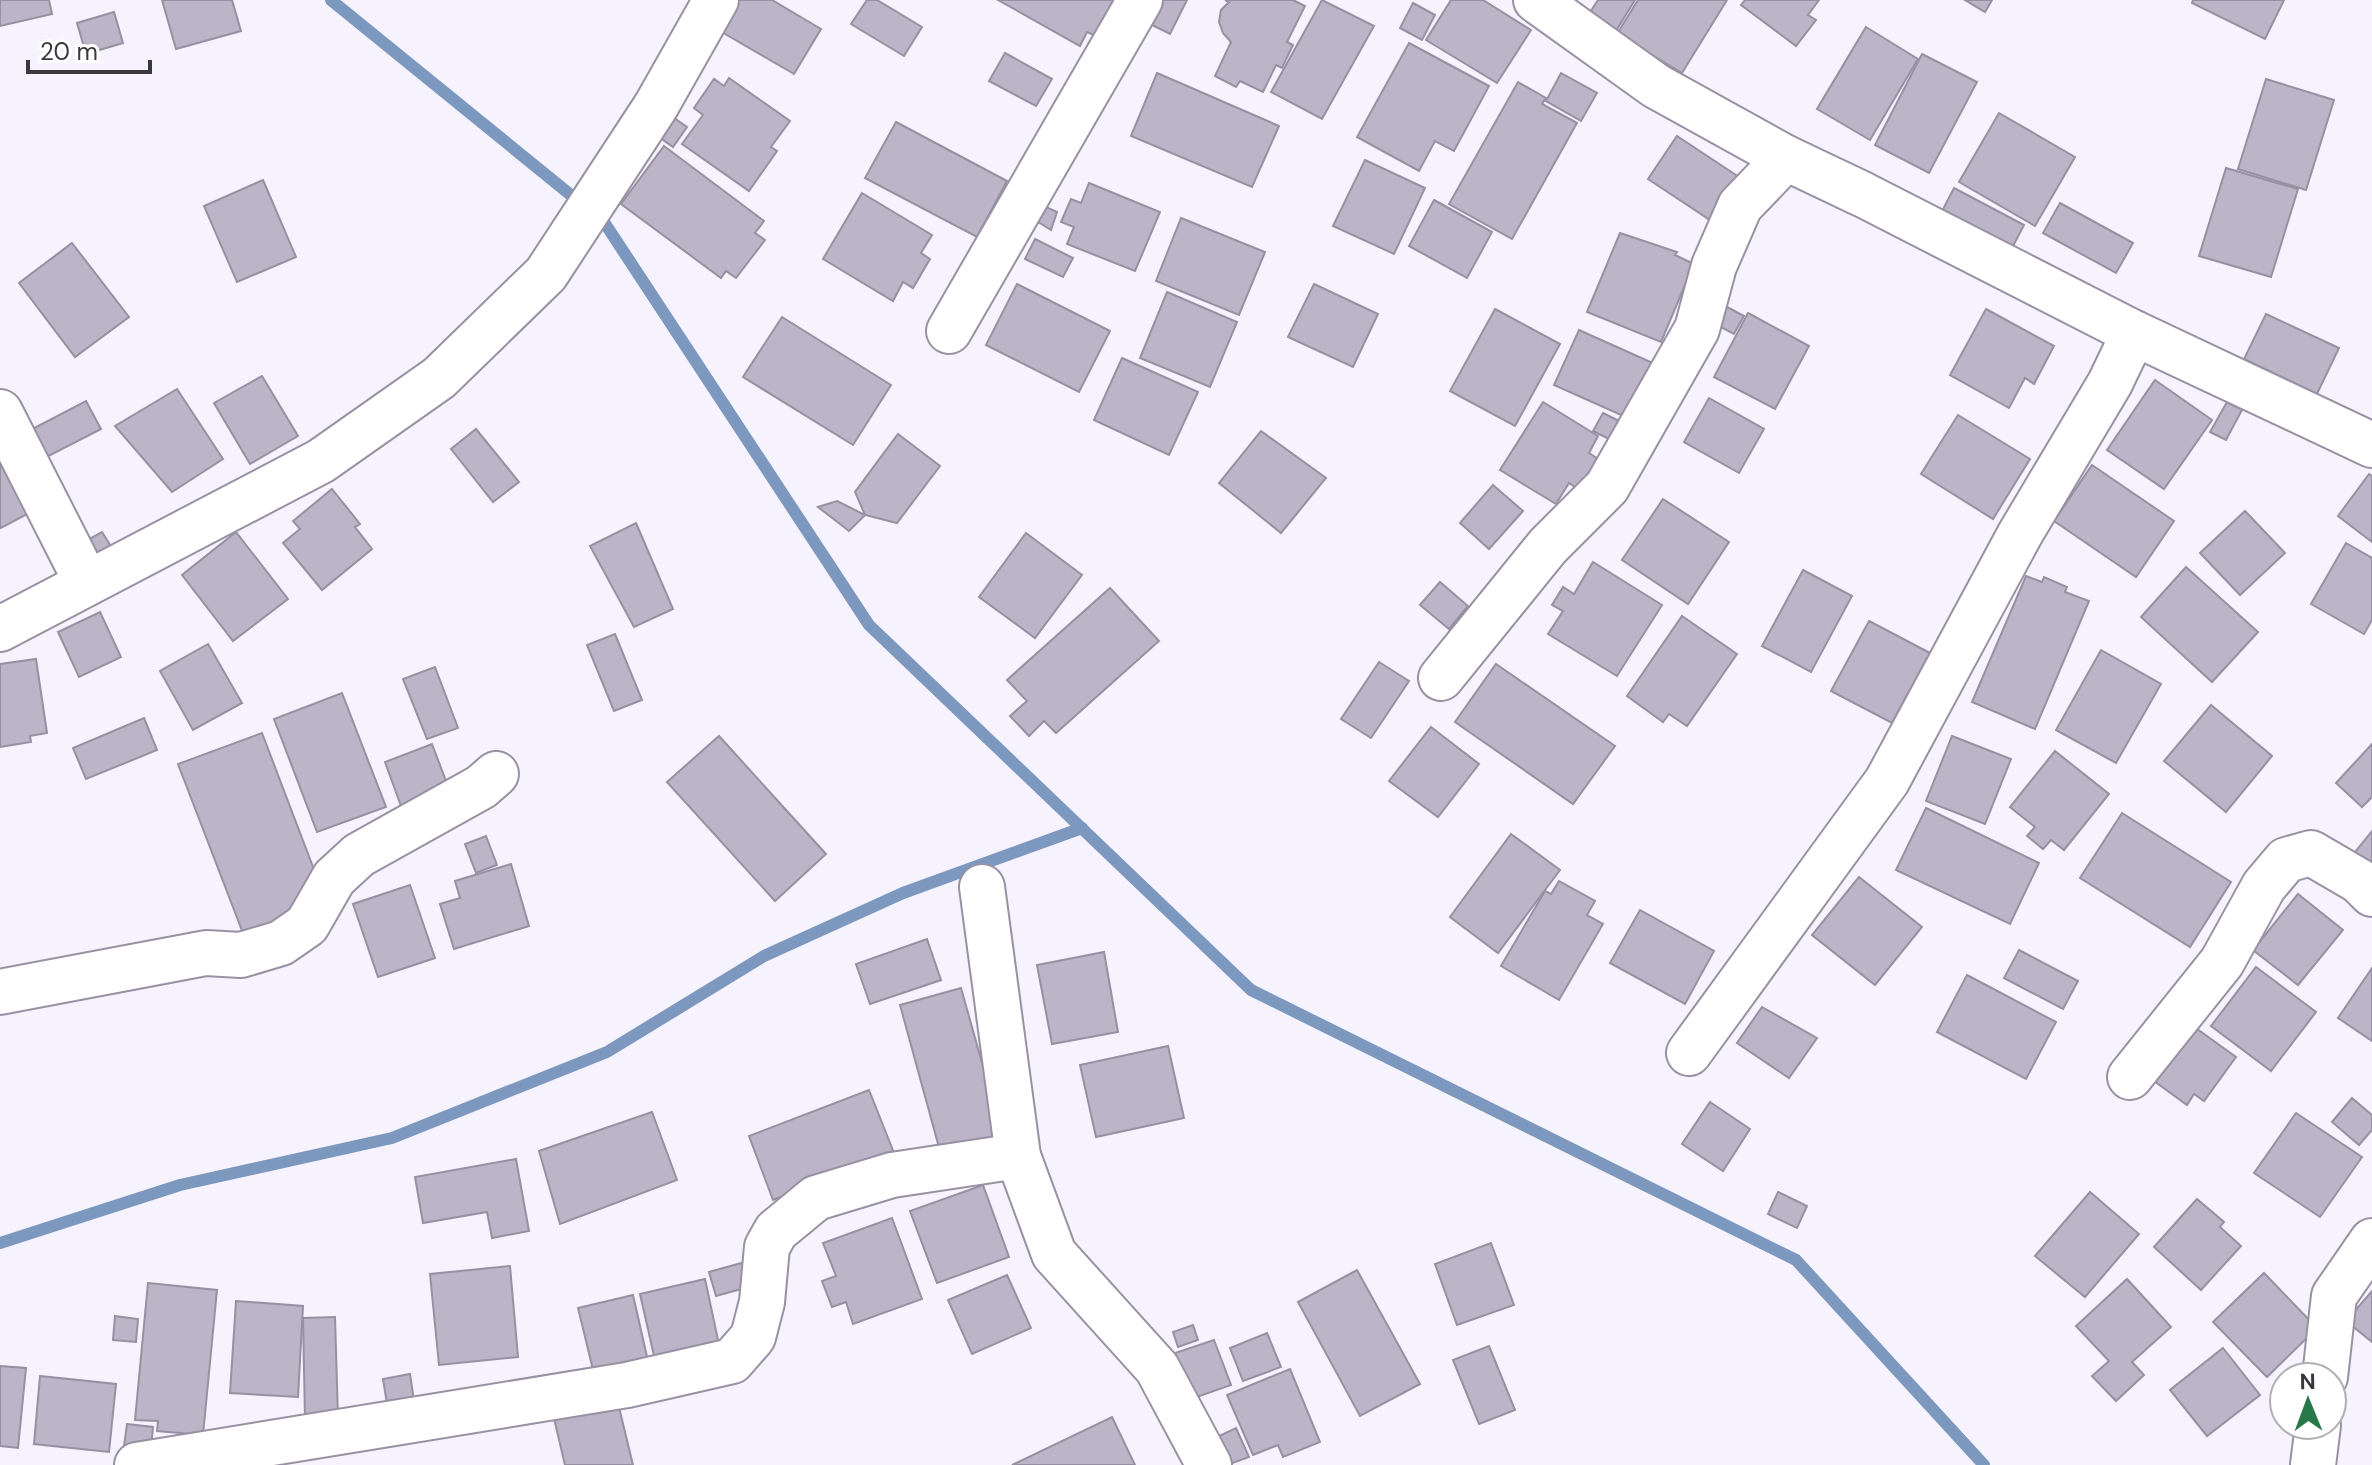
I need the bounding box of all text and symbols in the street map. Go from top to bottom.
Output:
scale bar [28,24,150,74]
text: 20 m [40,36,98,67]
north arrow [2268,1361,2348,1441]
text: N [2299,1367,2316,1396]

